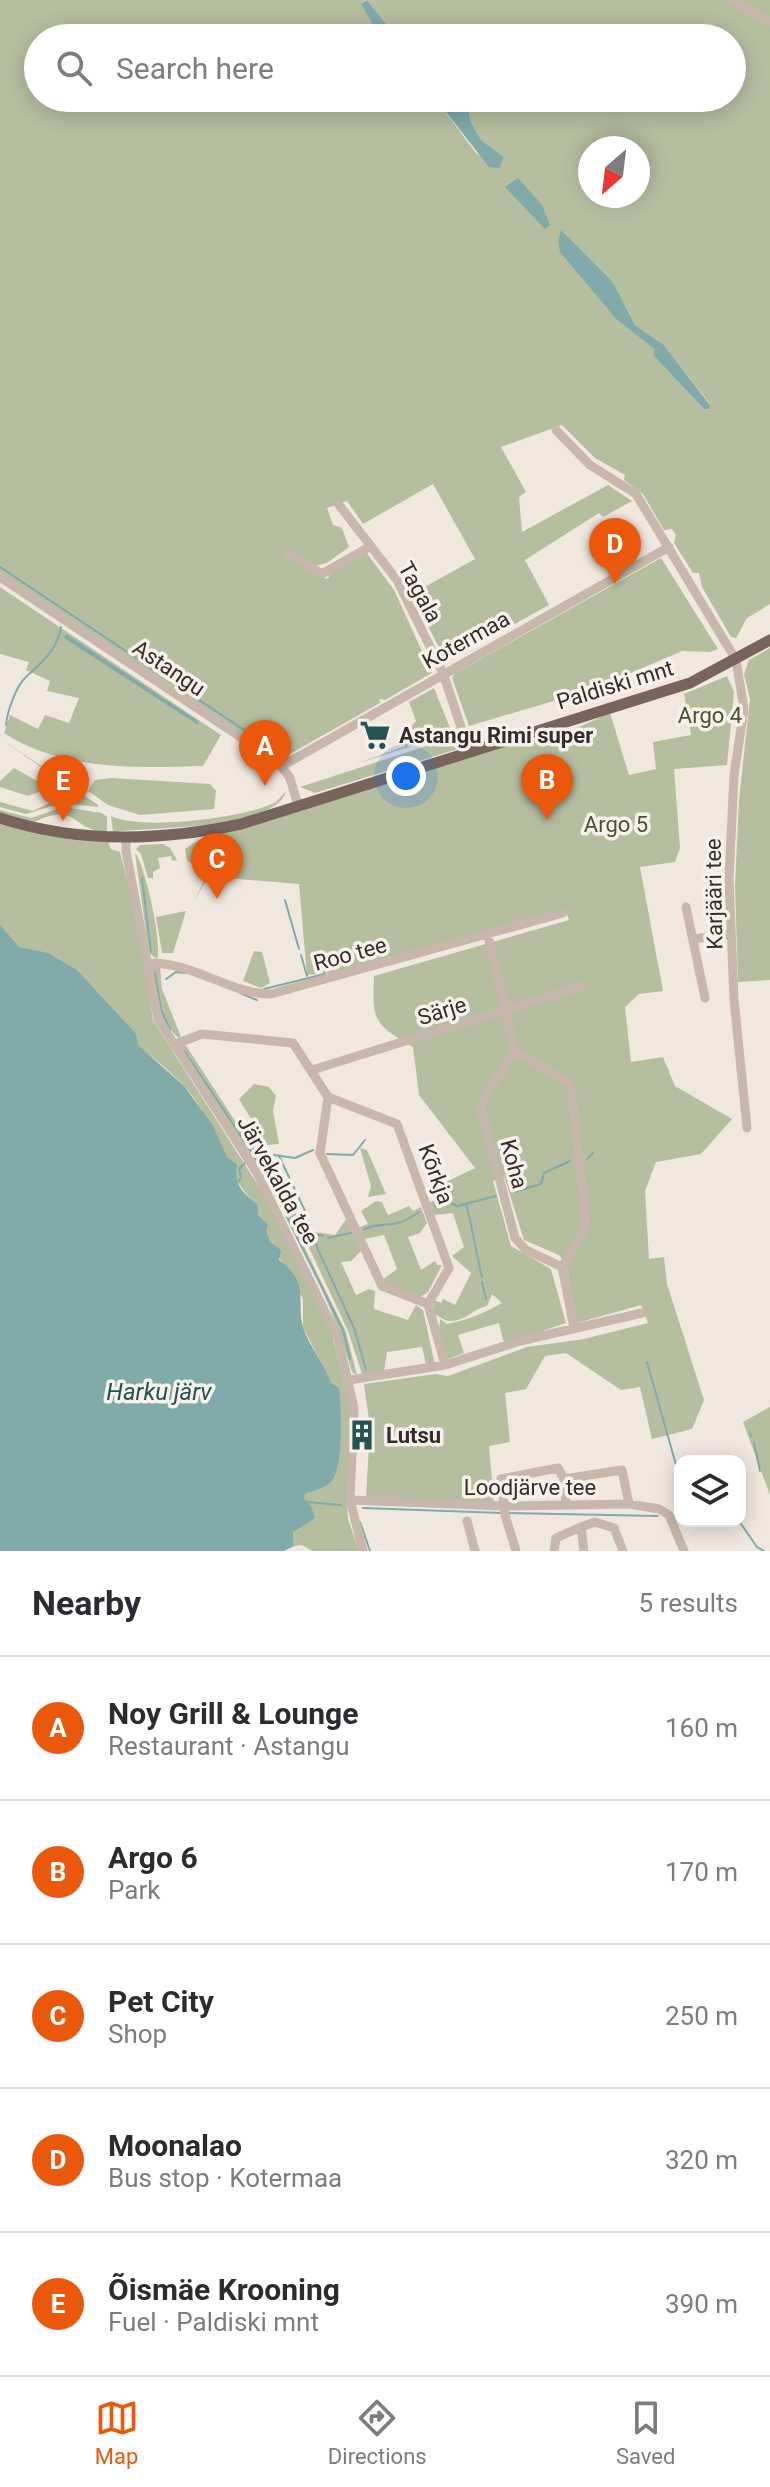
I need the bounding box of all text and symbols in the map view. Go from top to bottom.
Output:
search box [24,24,746,112]
icon: search [52,46,96,90]
text: Search here [116,51,274,86]
north arrow [578,136,650,208]
pin: D [589,518,641,584]
street label: Tagala [393,557,447,627]
street label: Kotermaa [418,606,514,674]
street label: Astangu [128,635,210,701]
street label: Paldiski mnt [554,655,676,715]
park label: Argo 4 [678,703,742,728]
supermarket icon: Astangu Rimi super [358,718,392,752]
pin: A [239,720,291,786]
place label: Astangu Rimi super [399,723,593,748]
pin: B [521,754,573,820]
pin: E [37,755,89,821]
your location [386,756,426,796]
park label: Argo 5 [584,812,648,837]
pin: C [191,833,243,899]
street label: Karjääri tee [701,838,727,950]
street label: Roo tee [311,932,389,976]
street label: Särje [415,992,469,1030]
street label: Järvekalda tee [232,1112,324,1248]
street label: Koha [495,1137,533,1191]
street label: Kõrkja [414,1141,458,1207]
water label: Harku järv [106,1378,212,1406]
building icon: Lutsu [345,1418,379,1452]
place label: Lutsu [386,1423,441,1448]
map controls [674,1455,746,1527]
button: layers [674,1455,746,1527]
street label: Loodjärve tee [464,1475,596,1500]
text: Nearby [32,1583,141,1623]
text: 5 results [639,1588,738,1618]
text: Noy Grill & Lounge [108,1696,358,1731]
text: A [49,1713,67,1743]
text: 160 m [665,1713,738,1743]
text: Restaurant · Astangu [108,1731,350,1761]
text: Argo 6 [108,1840,198,1875]
text: B [50,1857,66,1887]
text: 170 m [665,1857,738,1887]
text: Park [108,1875,160,1905]
text: Pet City [108,1984,214,2019]
text: C [49,2001,67,2031]
text: 250 m [665,2001,738,2031]
text: Shop [108,2019,167,2049]
text: Moonalao [108,2128,242,2163]
text: D [50,2145,66,2175]
text: 320 m [665,2145,738,2175]
text: Bus stop · Kotermaa [108,2163,342,2193]
text: Õismäe Krooning [108,2272,340,2307]
text: E [51,2289,65,2319]
text: 390 m [665,2289,738,2319]
text: Fuel · Paldiski mnt [108,2307,319,2337]
tab: Map [95,2396,139,2469]
tab: Directions [328,2396,427,2469]
tab: Saved [616,2396,675,2469]

